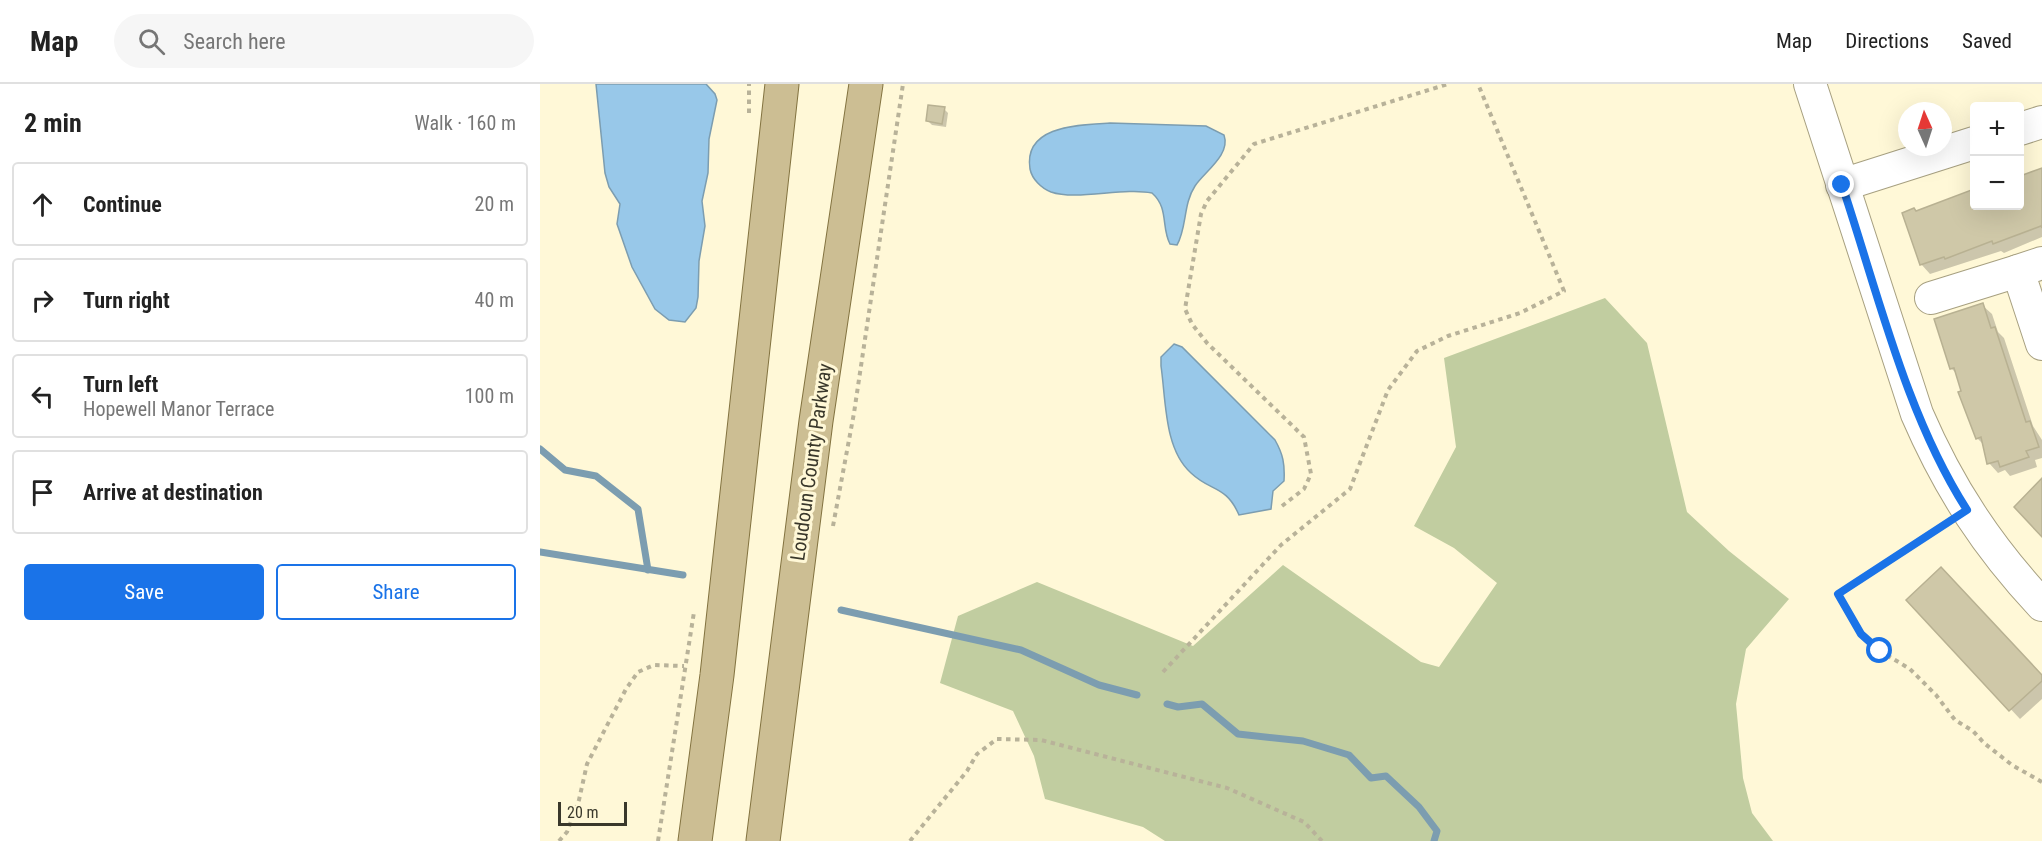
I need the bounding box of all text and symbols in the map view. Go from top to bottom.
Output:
search box [114,14,534,68]
text: Map [30,25,78,58]
icon: search [135,25,168,58]
text: Search here [183,29,286,54]
text: Map [1776,29,1812,53]
text: Directions [1845,29,1929,53]
text: Saved [1962,29,2012,53]
north arrow [1898,102,1952,156]
map controls [1970,102,2024,210]
button: + [1970,102,2024,156]
text: 2 min [24,108,82,138]
text: Walk · 160 m [415,111,516,135]
button: − [1970,156,2024,210]
route end [1828,171,1854,197]
icon: ahead [26,188,59,221]
text: Continue [83,192,162,217]
text: 20 m [475,192,514,216]
icon: right [26,284,59,317]
text: Turn right [83,288,170,313]
text: 40 m [475,288,514,312]
street label: Loudoun County Parkway [785,362,837,562]
text: Turn left [83,372,158,397]
icon: left [26,380,59,413]
text: 100 m [465,384,514,408]
text: Hopewell Manor Terrace [83,397,274,421]
icon: arrive [26,476,59,509]
text: Arrive at destination [83,480,263,505]
button: Save [24,564,264,620]
button: Share [276,564,516,620]
route start [1866,637,1892,663]
scale bar [558,799,627,826]
text: 20 m [567,803,599,822]

